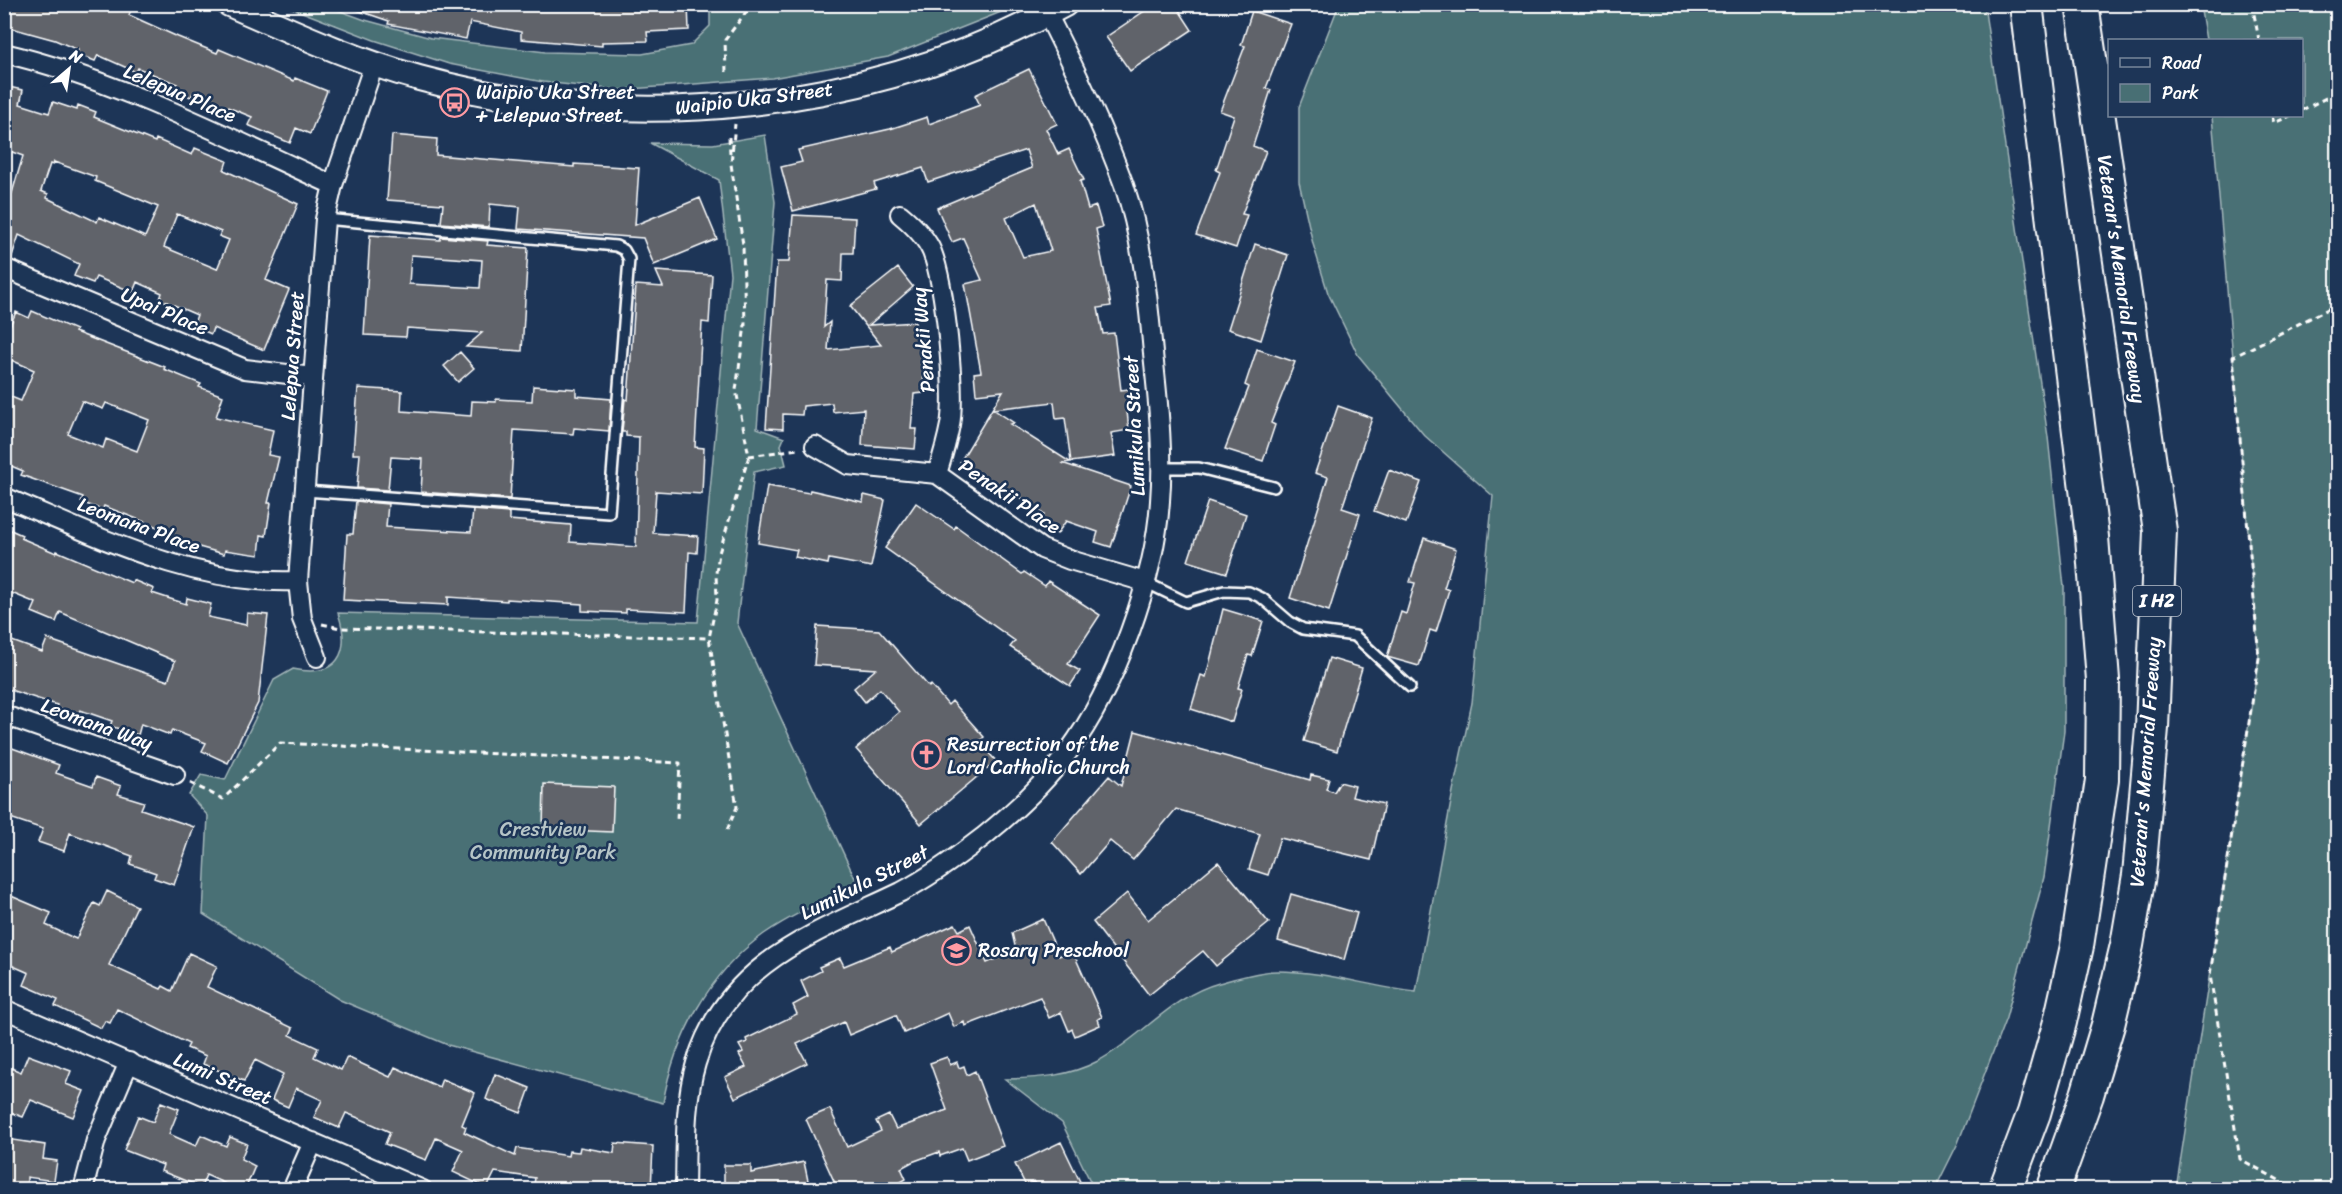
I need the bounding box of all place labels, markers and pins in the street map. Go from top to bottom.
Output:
place label: Waipio Uka Street + Lelepua Street [475,75,635,133]
bus stop icon: Waipio Uka Street + Lelepua Street [439,87,471,119]
place label: Resurrection of the Lord Catholic Church [947,727,1130,785]
church icon: Resurrection of the Lord Catholic Church [910,739,942,771]
place label: Rosary Preschool [978,933,1130,968]
school or university icon: Rosary Preschool [941,934,973,966]

